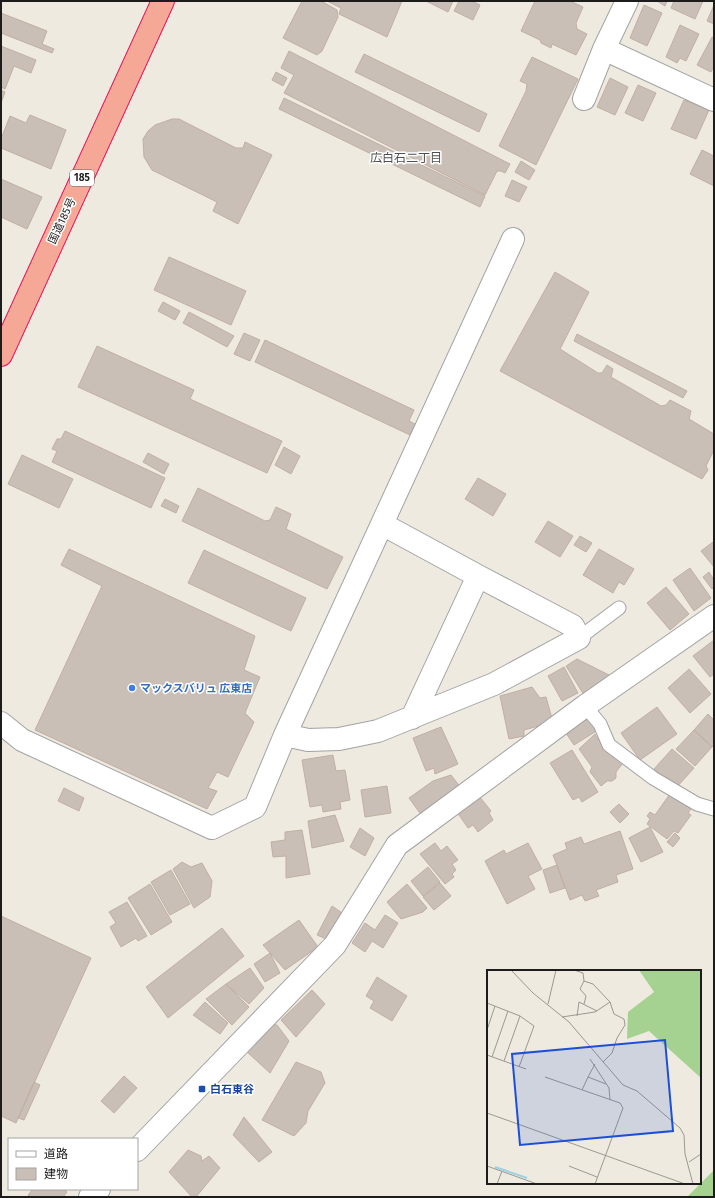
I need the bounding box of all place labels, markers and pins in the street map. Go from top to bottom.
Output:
place label: マックスバリュ 広東店 [140,682,252,695]
marker: マックスバリュ 広東店 [127,683,137,693]
place label: 白石東谷 [210,1083,254,1096]
marker: 白石東谷 [197,1084,207,1094]

